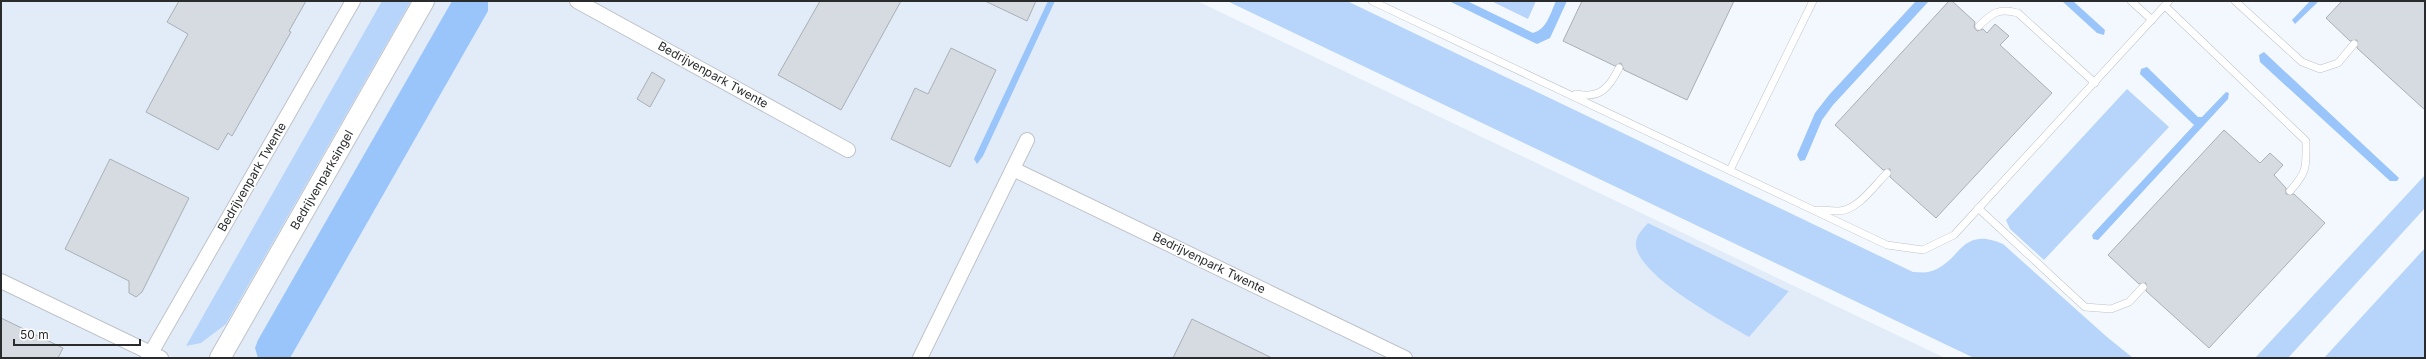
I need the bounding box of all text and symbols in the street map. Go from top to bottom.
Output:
street label: Bedrijvenpark Twente [656,38,771,111]
street label: Bedrijvenpark Twente [214,119,289,234]
street label: Bedrijvenparksingel [287,127,356,232]
street label: Bedrijvenpark Twente [1150,229,1268,296]
scale bar [14,321,140,347]
text: 50 m [20,327,49,342]

